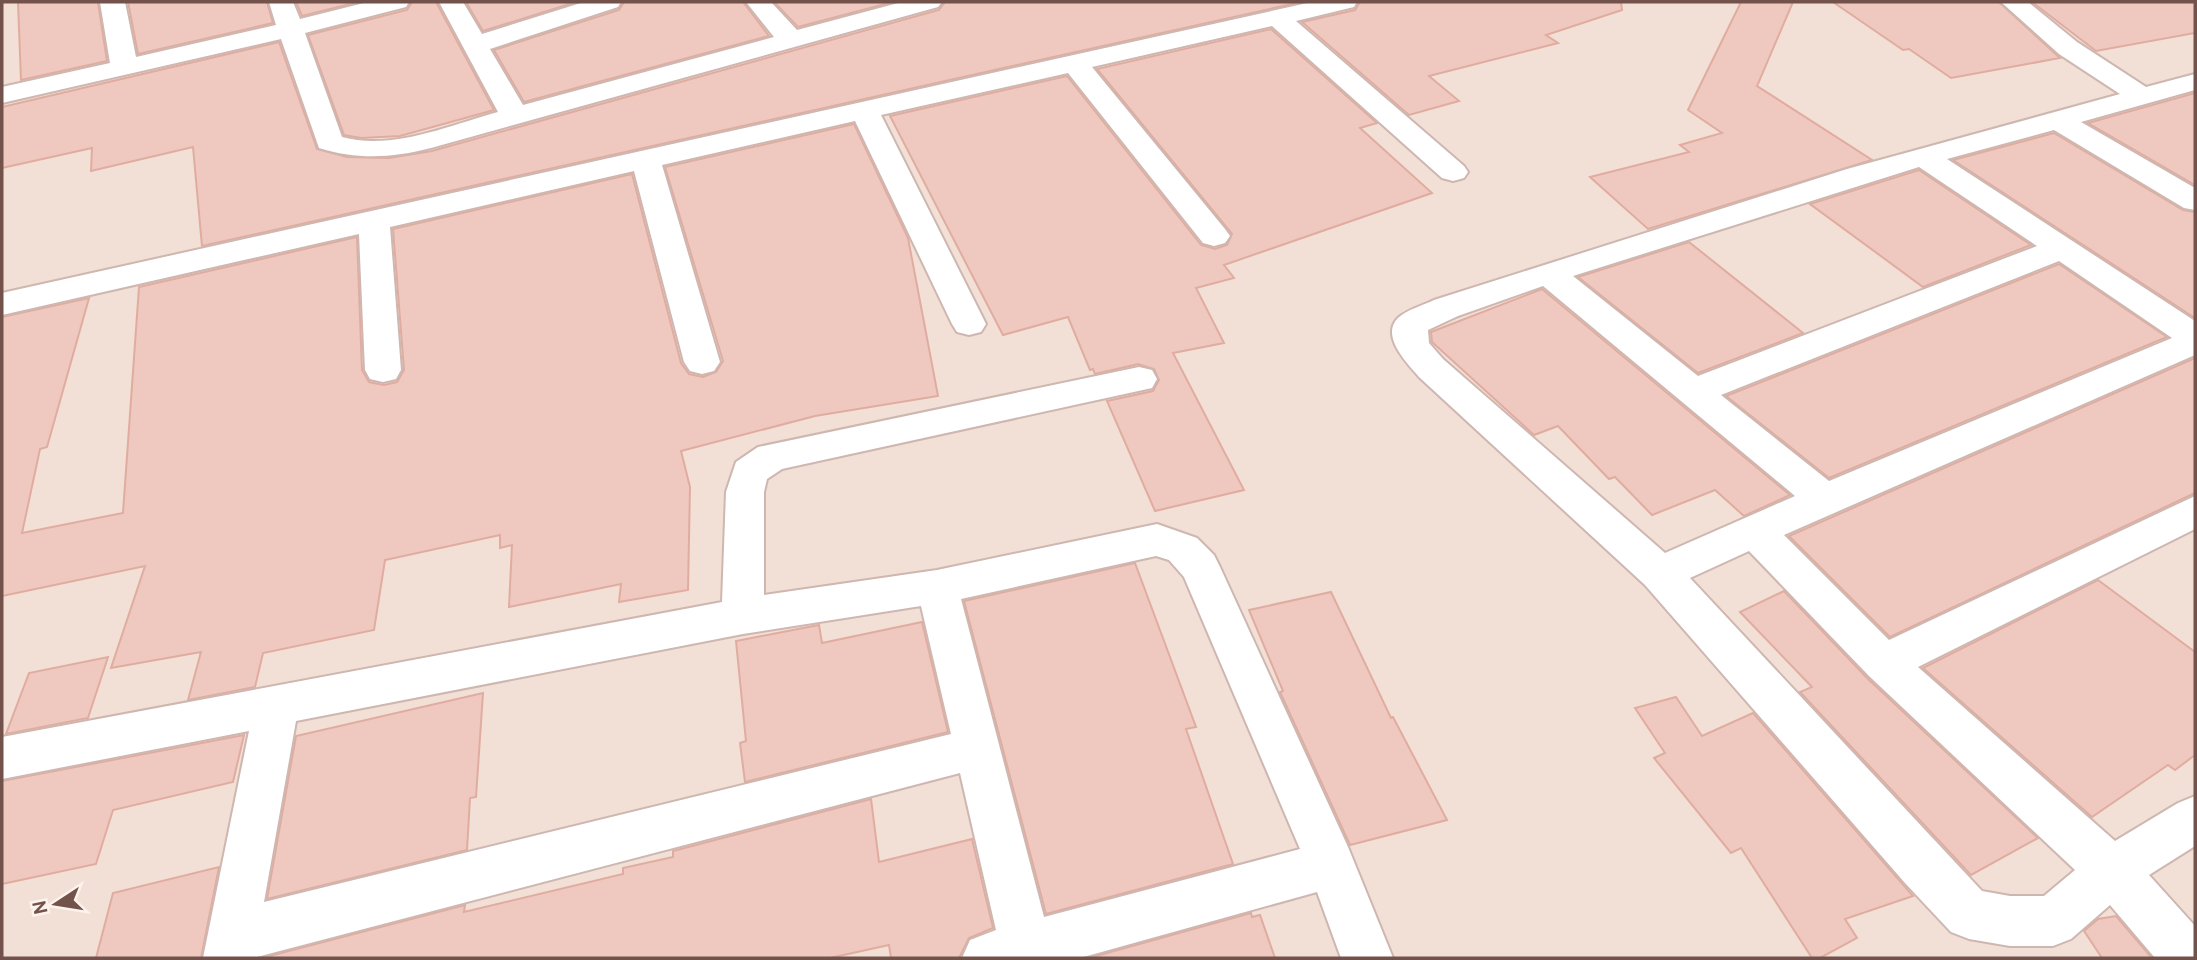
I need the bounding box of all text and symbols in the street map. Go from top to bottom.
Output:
north arrow [21,869,91,939]
text: N [28,898,54,916]

